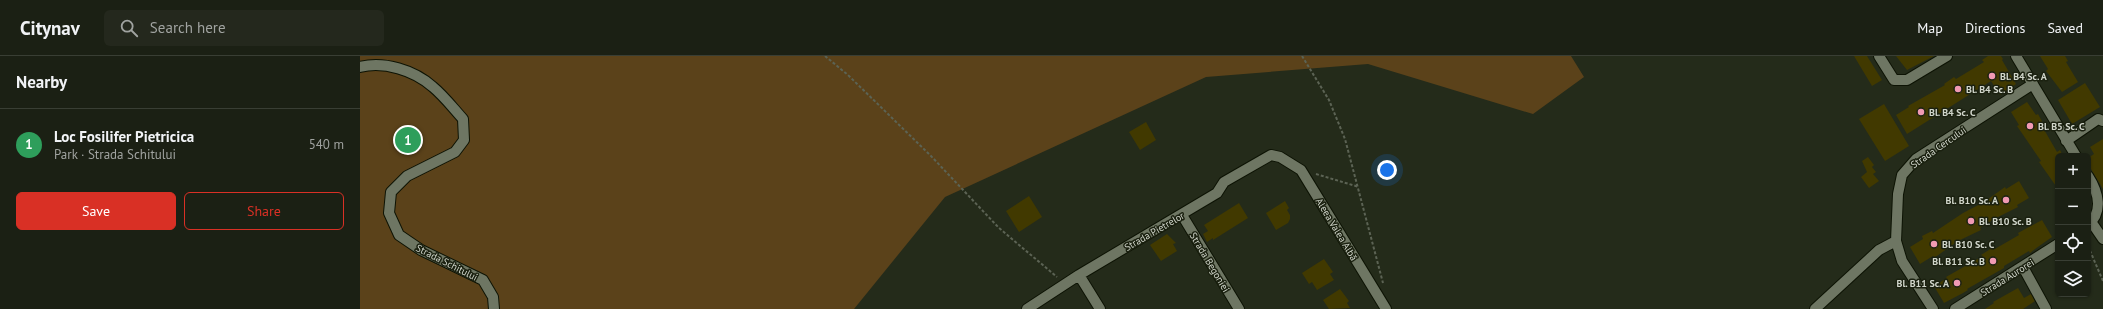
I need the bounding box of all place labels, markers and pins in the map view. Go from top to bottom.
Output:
place label: Bl. B4 Sc. A [2000,70,2048,83]
marker: Bl. B4 Sc. A [1987,71,1997,81]
place label: Bl. B4 Sc. B [1966,83,2013,96]
marker: Bl. B4 Sc. B [1953,84,1963,94]
place label: Bl. B4 Sc. C [1929,106,1976,119]
marker: Bl. B4 Sc. C [1916,107,1926,117]
place label: Bl. B5 Sc. C [2038,120,2085,133]
marker: Bl. B5 Sc. C [2025,121,2035,131]
pin: 1 [395,125,421,155]
place label: Bl. B10 Sc. A [1945,194,1999,207]
marker: Bl. B10 Sc. A [2001,195,2011,205]
place label: Bl. B10 Sc. B [1979,215,2032,228]
marker: Bl. B10 Sc. B [1966,216,1976,226]
place label: Bl. B10 Sc. C [1942,238,1995,251]
marker: Bl. B10 Sc. C [1929,239,1939,249]
place label: Bl. B11 Sc. B [1932,255,1985,268]
marker: Bl. B11 Sc. B [1988,256,1998,266]
place label: Bl. B11 Sc. A [1896,277,1950,290]
marker: Bl. B11 Sc. A [1952,278,1962,288]

